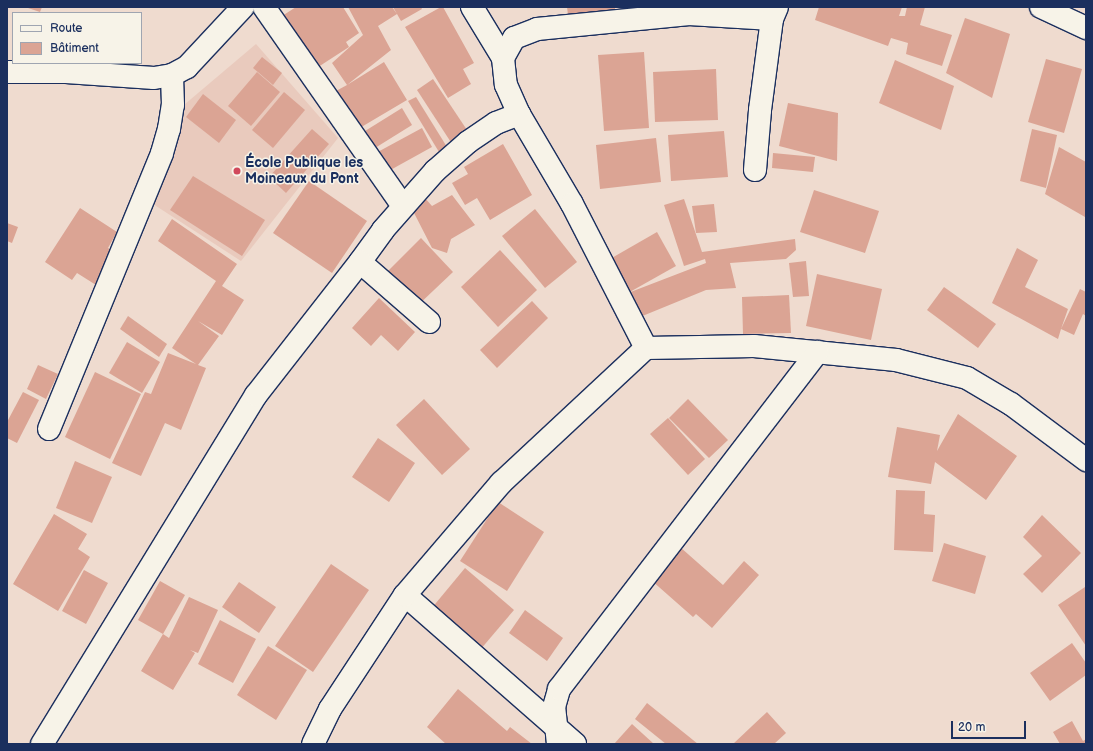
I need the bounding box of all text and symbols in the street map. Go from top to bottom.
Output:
legend [12,12,142,64]
text: Route [50,21,82,36]
text: Bâtiment [50,41,99,56]
place label: École Publique les Moineaux du Pont [245,155,363,188]
marker: École Publique les Moineaux du Pont [232,166,242,176]
scale bar [953,713,1028,739]
text: 20 m [958,720,985,735]

